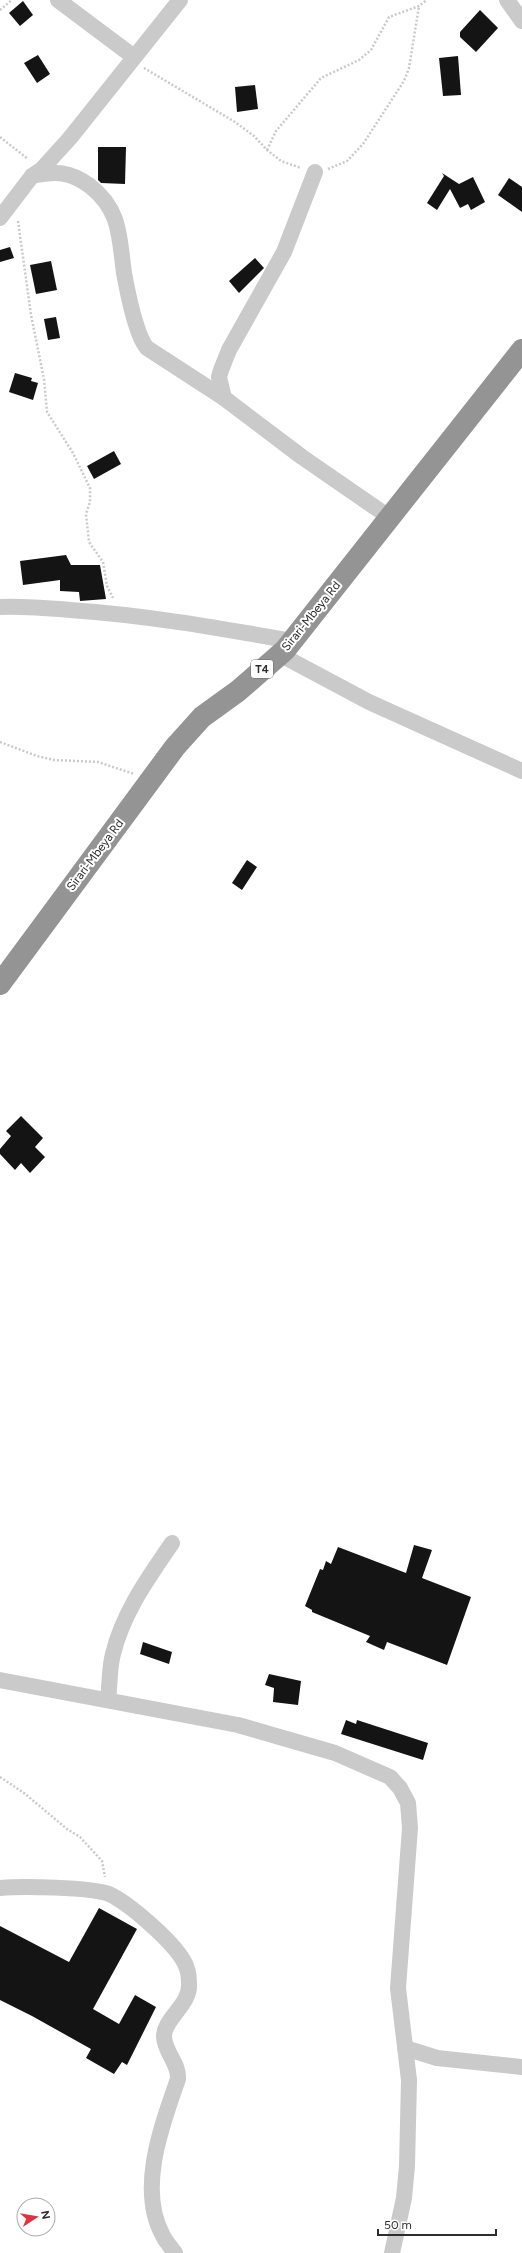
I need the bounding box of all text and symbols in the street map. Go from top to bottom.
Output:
street label: Sirari-Mbeya Rd [279,578,343,654]
road number: T4 [251,660,273,678]
street label: Sirari-Mbeya Rd [64,817,126,893]
north arrow [16,2197,56,2237]
text: N [38,2210,53,2221]
scale bar [378,2211,496,2237]
text: 50 m [384,2218,412,2232]

